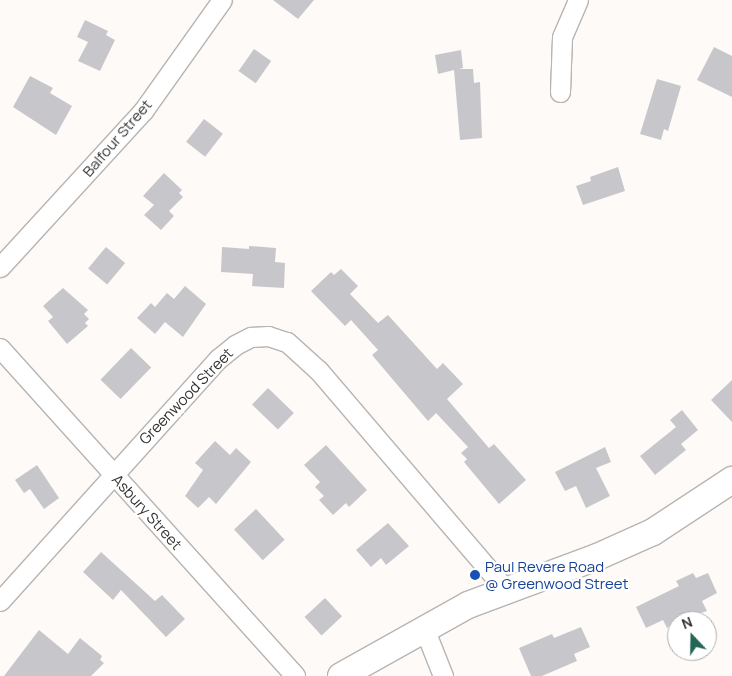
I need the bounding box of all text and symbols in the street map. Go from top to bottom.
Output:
street label: Balfour Street [79,96,155,180]
street label: Greenwood Street [135,344,237,448]
street label: Asbury Street [108,471,186,553]
place label: Paul Revere Road @ Greenwood Street [485,557,629,592]
marker: Paul Revere Road @ Greenwood Street [469,569,481,581]
north arrow [667,611,717,661]
text: N [679,612,695,633]

